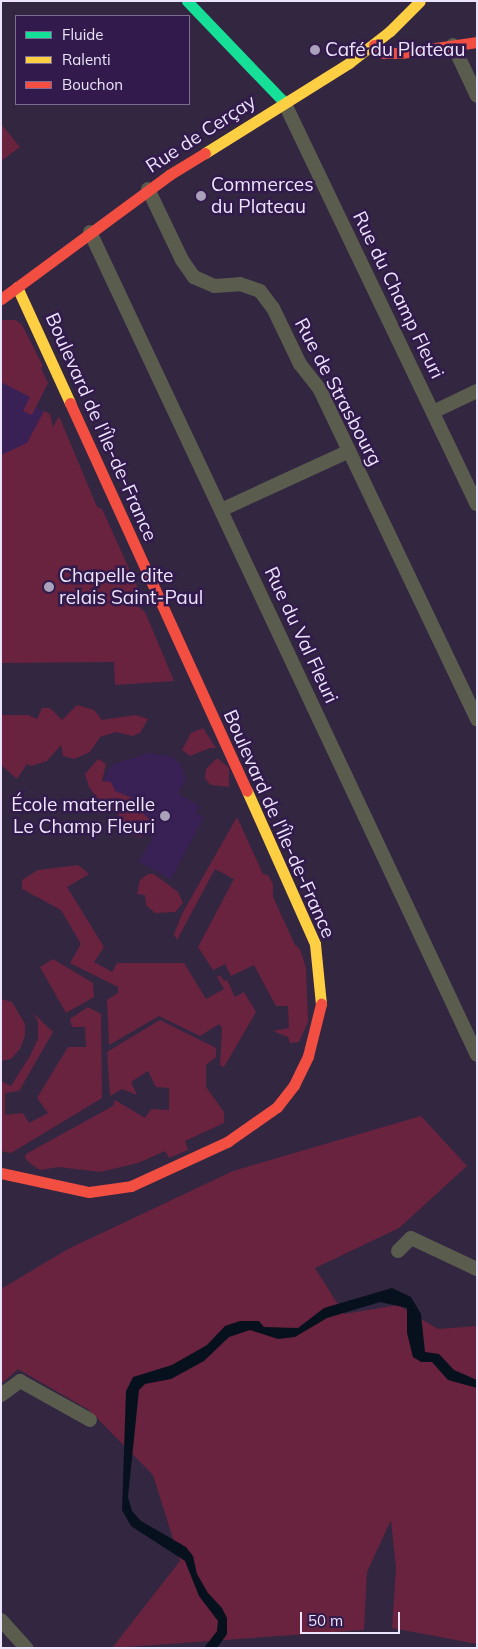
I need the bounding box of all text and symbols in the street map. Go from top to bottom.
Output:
legend [15,15,190,105]
text: Fluide [62,25,103,44]
place label: Café du Plateau [325,39,465,61]
marker: Café du Plateau [309,44,321,56]
text: Ralenti [62,50,111,69]
text: Bouchon [62,75,123,94]
street label: Rue de Cerçay [142,90,260,178]
place label: Commerces du Plateau [211,174,314,218]
marker: Commerces du Plateau [195,190,207,202]
street label: Rue du Champ Fleuri [348,208,448,382]
street label: Boulevard de l'Île-de-France [40,309,162,545]
street label: Rue de Strasbourg [290,314,386,470]
street label: Rue du Val Fleuri [259,563,343,707]
place label: Chapelle dite relais Saint-Paul [59,565,203,609]
marker: Chapelle dite relais Saint-Paul [43,581,55,593]
street label: Boulevard de l'Île-de-France [218,706,340,942]
place label: École maternelle Le Champ Fleuri [11,794,155,838]
marker: École maternelle Le Champ Fleuri [159,810,171,822]
scale bar [303,1602,403,1634]
text: 50 m [308,1611,343,1630]

